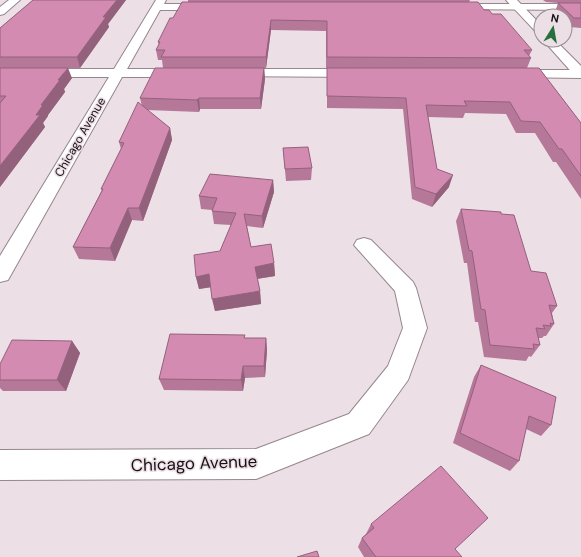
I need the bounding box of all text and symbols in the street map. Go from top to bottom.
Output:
north arrow [533,8,573,48]
text: N [550,11,560,26]
street label: Chicago Avenue [51,94,109,180]
street label: Chicago Avenue [130,450,258,476]

